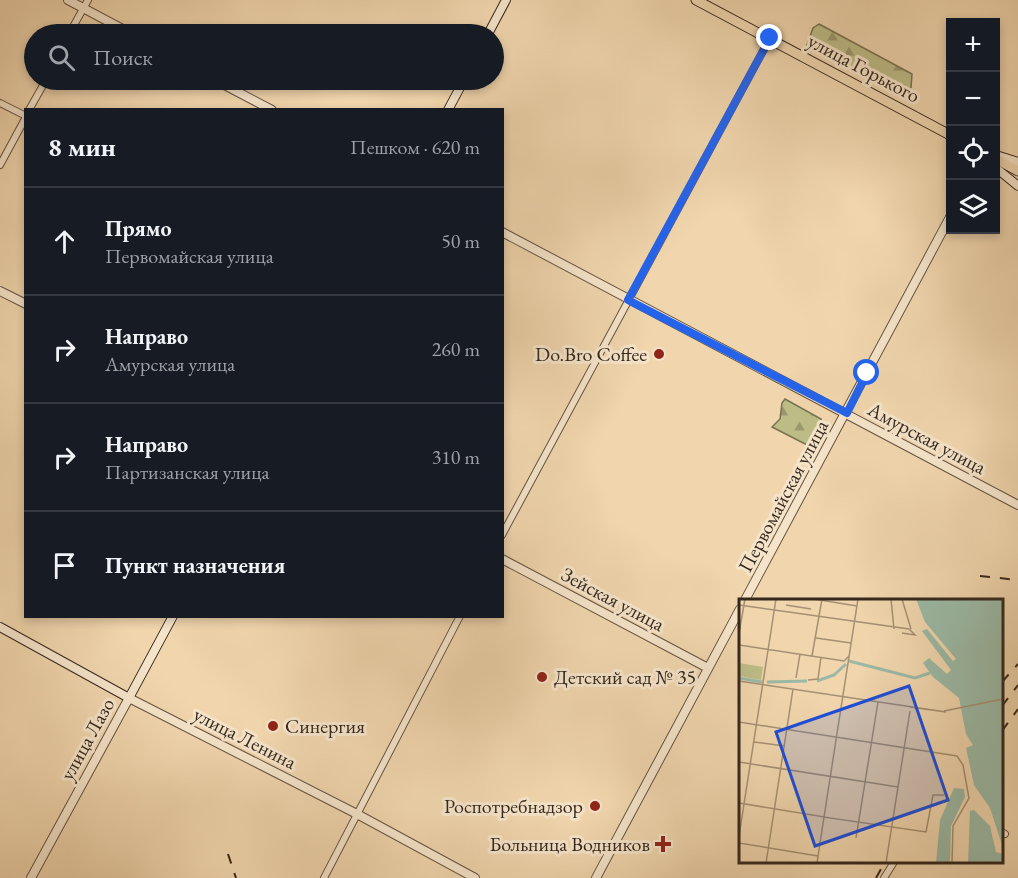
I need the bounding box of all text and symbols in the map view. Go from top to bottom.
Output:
map controls [946,18,1000,234]
button: + [946,18,1000,72]
search box [24,24,504,90]
route end [756,24,782,50]
street label: улица Горького [803,28,925,108]
icon: search [45,41,78,74]
text: Поиск [93,43,153,72]
button: − [946,72,1000,126]
button: locate [946,126,1000,180]
text: 8 мин [48,130,116,164]
text: Пешком · 620 m [350,134,480,160]
button: layers [946,180,1000,234]
text: Прямо [105,214,172,243]
icon: ahead [48,225,81,258]
text: 50 m [441,228,480,254]
text: Первомайская улица [105,243,274,269]
text: Направо [105,322,188,351]
icon: right [48,333,81,366]
text: 260 m [432,336,480,362]
place label: Do.Bro Coffee [535,341,647,367]
marker: Do.Bro Coffee [652,347,666,361]
text: Амурская улица [105,351,235,377]
route start [853,359,879,385]
street label: Амурская улица [863,395,991,480]
street label: Первомайская улица [732,415,834,577]
text: Направо [105,430,188,459]
icon: right [48,441,81,474]
text: 310 m [432,444,480,470]
text: Партизанская улица [105,459,269,485]
icon: arrive [48,549,81,582]
text: Пункт назначения [105,551,285,580]
street label: Зейская улица [557,561,669,637]
inset map [739,599,1003,863]
place label: Детский сад № 35 [554,664,696,690]
marker: Детский сад № 35 [535,670,549,684]
street label: улица Лазо [54,693,120,785]
street label: улица Ленина [189,701,301,775]
place label: Синергия [285,713,365,739]
marker: Синергия [266,719,280,733]
place label: Роспотребнадзор [444,793,583,819]
marker: Роспотребнадзор [588,799,602,813]
place label: Больница Водников [489,831,650,857]
marker: Больница Водников [654,835,672,853]

